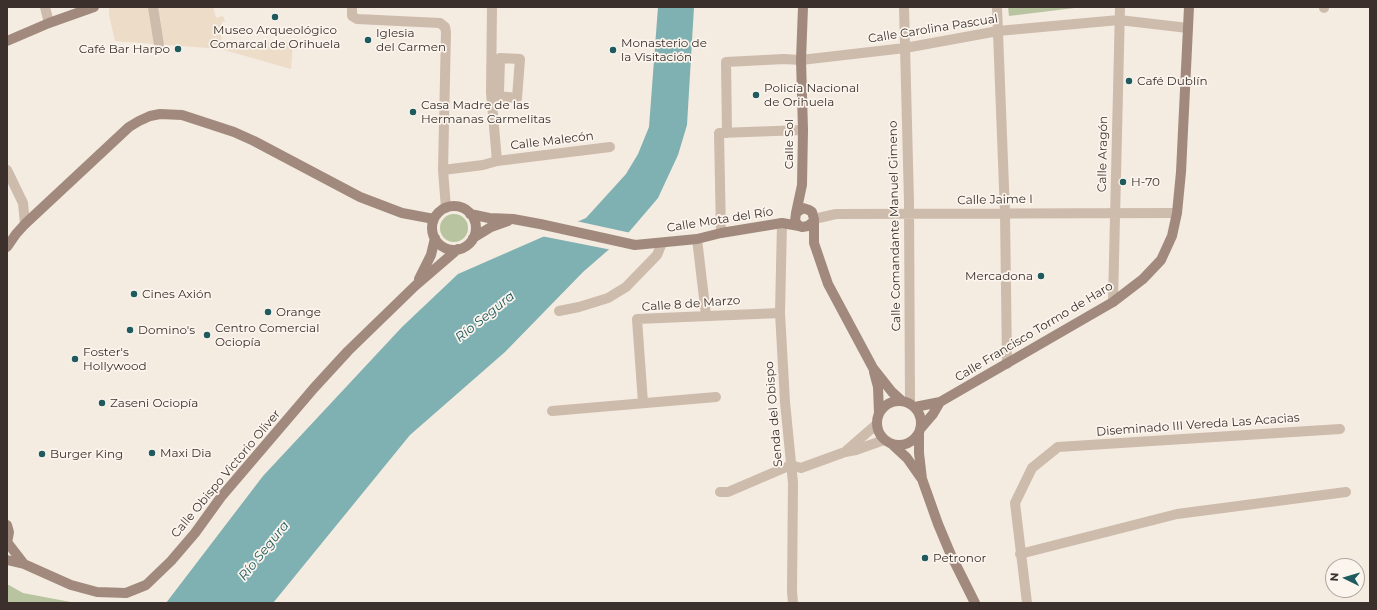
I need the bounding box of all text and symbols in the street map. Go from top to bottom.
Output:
marker: Museo Arqueológico Comarcal de Orihuela [270,12,280,22]
street label: Calle Carolina Pascual [867,12,999,46]
place label: Museo Arqueológico Comarcal de Orihuela [210,23,340,51]
place label: Iglesia del Carmen [376,26,446,54]
marker: Iglesia del Carmen [363,35,373,45]
place label: Monasterio de la Visitación [621,36,707,64]
place label: Café Bar Harpo [79,42,170,56]
marker: Café Bar Harpo [173,44,183,54]
marker: Monasterio de la Visitación [608,45,618,55]
place label: Café Dublín [1137,74,1208,88]
marker: Café Dublín [1124,76,1134,86]
place label: Policía Nacional de Orihuela [764,81,859,109]
marker: Policía Nacional de Orihuela [751,90,761,100]
place label: Casa Madre de las Hermanas Carmelitas [421,98,551,126]
marker: Casa Madre de las Hermanas Carmelitas [408,107,418,117]
street label: Calle Aragón [1095,116,1111,192]
street label: Calle Sol [782,119,796,169]
street label: Calle Comandante Manuel Gimeno [886,120,904,332]
street label: Calle Malecón [510,129,594,153]
place label: H-70 [1131,175,1160,189]
marker: H-70 [1118,177,1128,187]
street label: Calle Jaime I [957,192,1033,208]
street label: Calle Mota del Río [666,204,774,236]
place label: Mercadona [965,269,1033,283]
marker: Mercadona [1036,271,1046,281]
street label: Calle Francisco Tormo de Haro [952,279,1116,385]
place label: Cines Axión [142,287,212,301]
water label: Río Segura [452,288,518,346]
marker: Cines Axión [129,289,139,299]
street label: Calle 8 de Marzo [641,293,741,315]
place label: Orange [276,305,321,319]
marker: Orange [263,307,273,317]
place label: Centro Comercial Ociopía [215,321,319,349]
place label: Domino's [138,323,195,337]
marker: Domino's [125,325,135,335]
marker: Centro Comercial Ociopía [202,330,212,340]
place label: Foster's Hollywood [83,345,147,373]
marker: Foster's Hollywood [70,354,80,364]
street label: Senda del Obispo [762,361,786,467]
place label: Zaseni Ociopía [110,396,198,410]
marker: Zaseni Ociopía [97,398,107,408]
street label: Calle Obispo Victorio Oliver [168,407,284,541]
street label: Diseminado III Vereda Las Acacias [1096,411,1300,439]
place label: Maxi Dia [160,446,212,460]
place label: Burger King [50,447,123,461]
marker: Maxi Dia [147,448,157,458]
marker: Burger King [37,449,47,459]
water label: Río Segura [235,518,293,584]
place label: Petronor [933,551,986,565]
marker: Petronor [920,553,930,563]
north arrow [1325,558,1365,598]
text: N [1327,572,1341,582]

